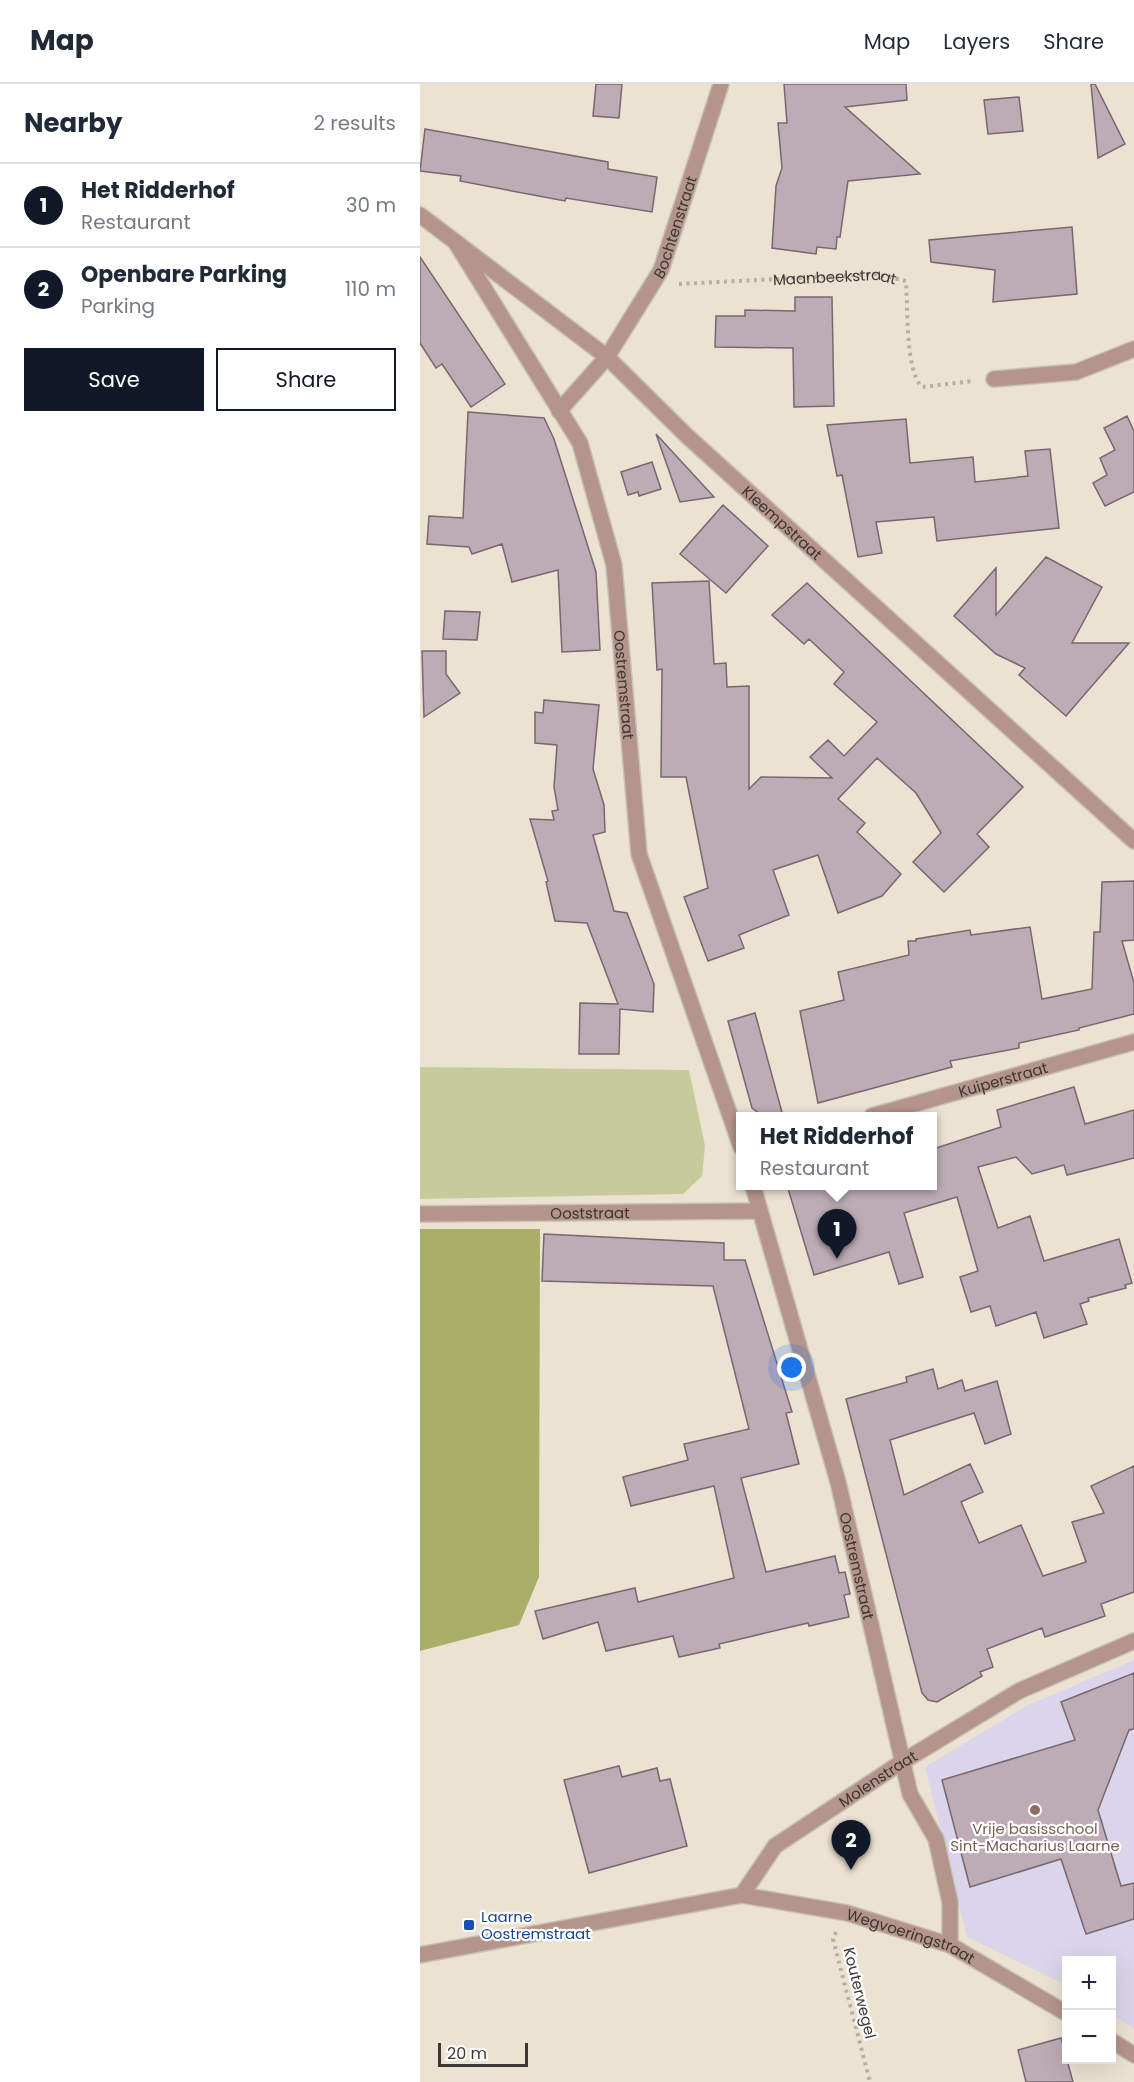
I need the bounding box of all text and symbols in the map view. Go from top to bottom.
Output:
text: Map [30,21,94,60]
text: Map [864,27,910,56]
text: Layers [943,27,1010,56]
text: Share [1043,27,1104,56]
text: Nearby [24,105,122,141]
text: 2 results [313,109,396,137]
street label: Bochtenstraat [648,173,701,282]
text: Het Ridderhof [81,175,235,206]
text: 1 [40,191,47,219]
text: 30 m [346,191,396,219]
text: Restaurant [81,208,191,236]
text: Openbare Parking [81,259,287,290]
street label: Maanbeekstraat [772,263,899,290]
text: 2 [38,275,49,303]
text: 110 m [345,275,396,303]
text: Parking [81,292,155,320]
button: Save [24,348,204,411]
button: Share [216,348,396,411]
street label: Kleempstraat [738,481,827,564]
street label: Oostremstraat [609,629,640,740]
street label: Kuiperstraat [956,1056,1050,1102]
popup [736,1112,937,1190]
text: Het Ridderhof [760,1121,913,1152]
text: Restaurant [760,1154,869,1182]
street label: Ooststraat [550,1202,630,1223]
pin: 1 [818,1210,856,1259]
your location [777,1353,806,1382]
street label: Oostremstraat [835,1510,880,1622]
street label: Molenstraat [834,1745,921,1812]
marker: Vrije basisschool Sint-Macharius Laarne [1028,1803,1042,1817]
place label: Vrije basisschool Sint-Macharius Laarne [950,1818,1120,1856]
pin: 2 [832,1820,870,1870]
street label: Wegvoeringstraat [844,1903,979,1968]
place label: Laarne Oostremstraat [481,1906,591,1944]
marker: Laarne Oostremstraat [462,1918,476,1932]
street label: Kouterwegel [839,1945,881,2041]
map controls [1062,1956,1116,2064]
button: + [1062,1956,1116,2010]
button: − [1062,2010,1116,2064]
scale bar [438,2040,528,2068]
text: 20 m [447,2042,487,2065]

